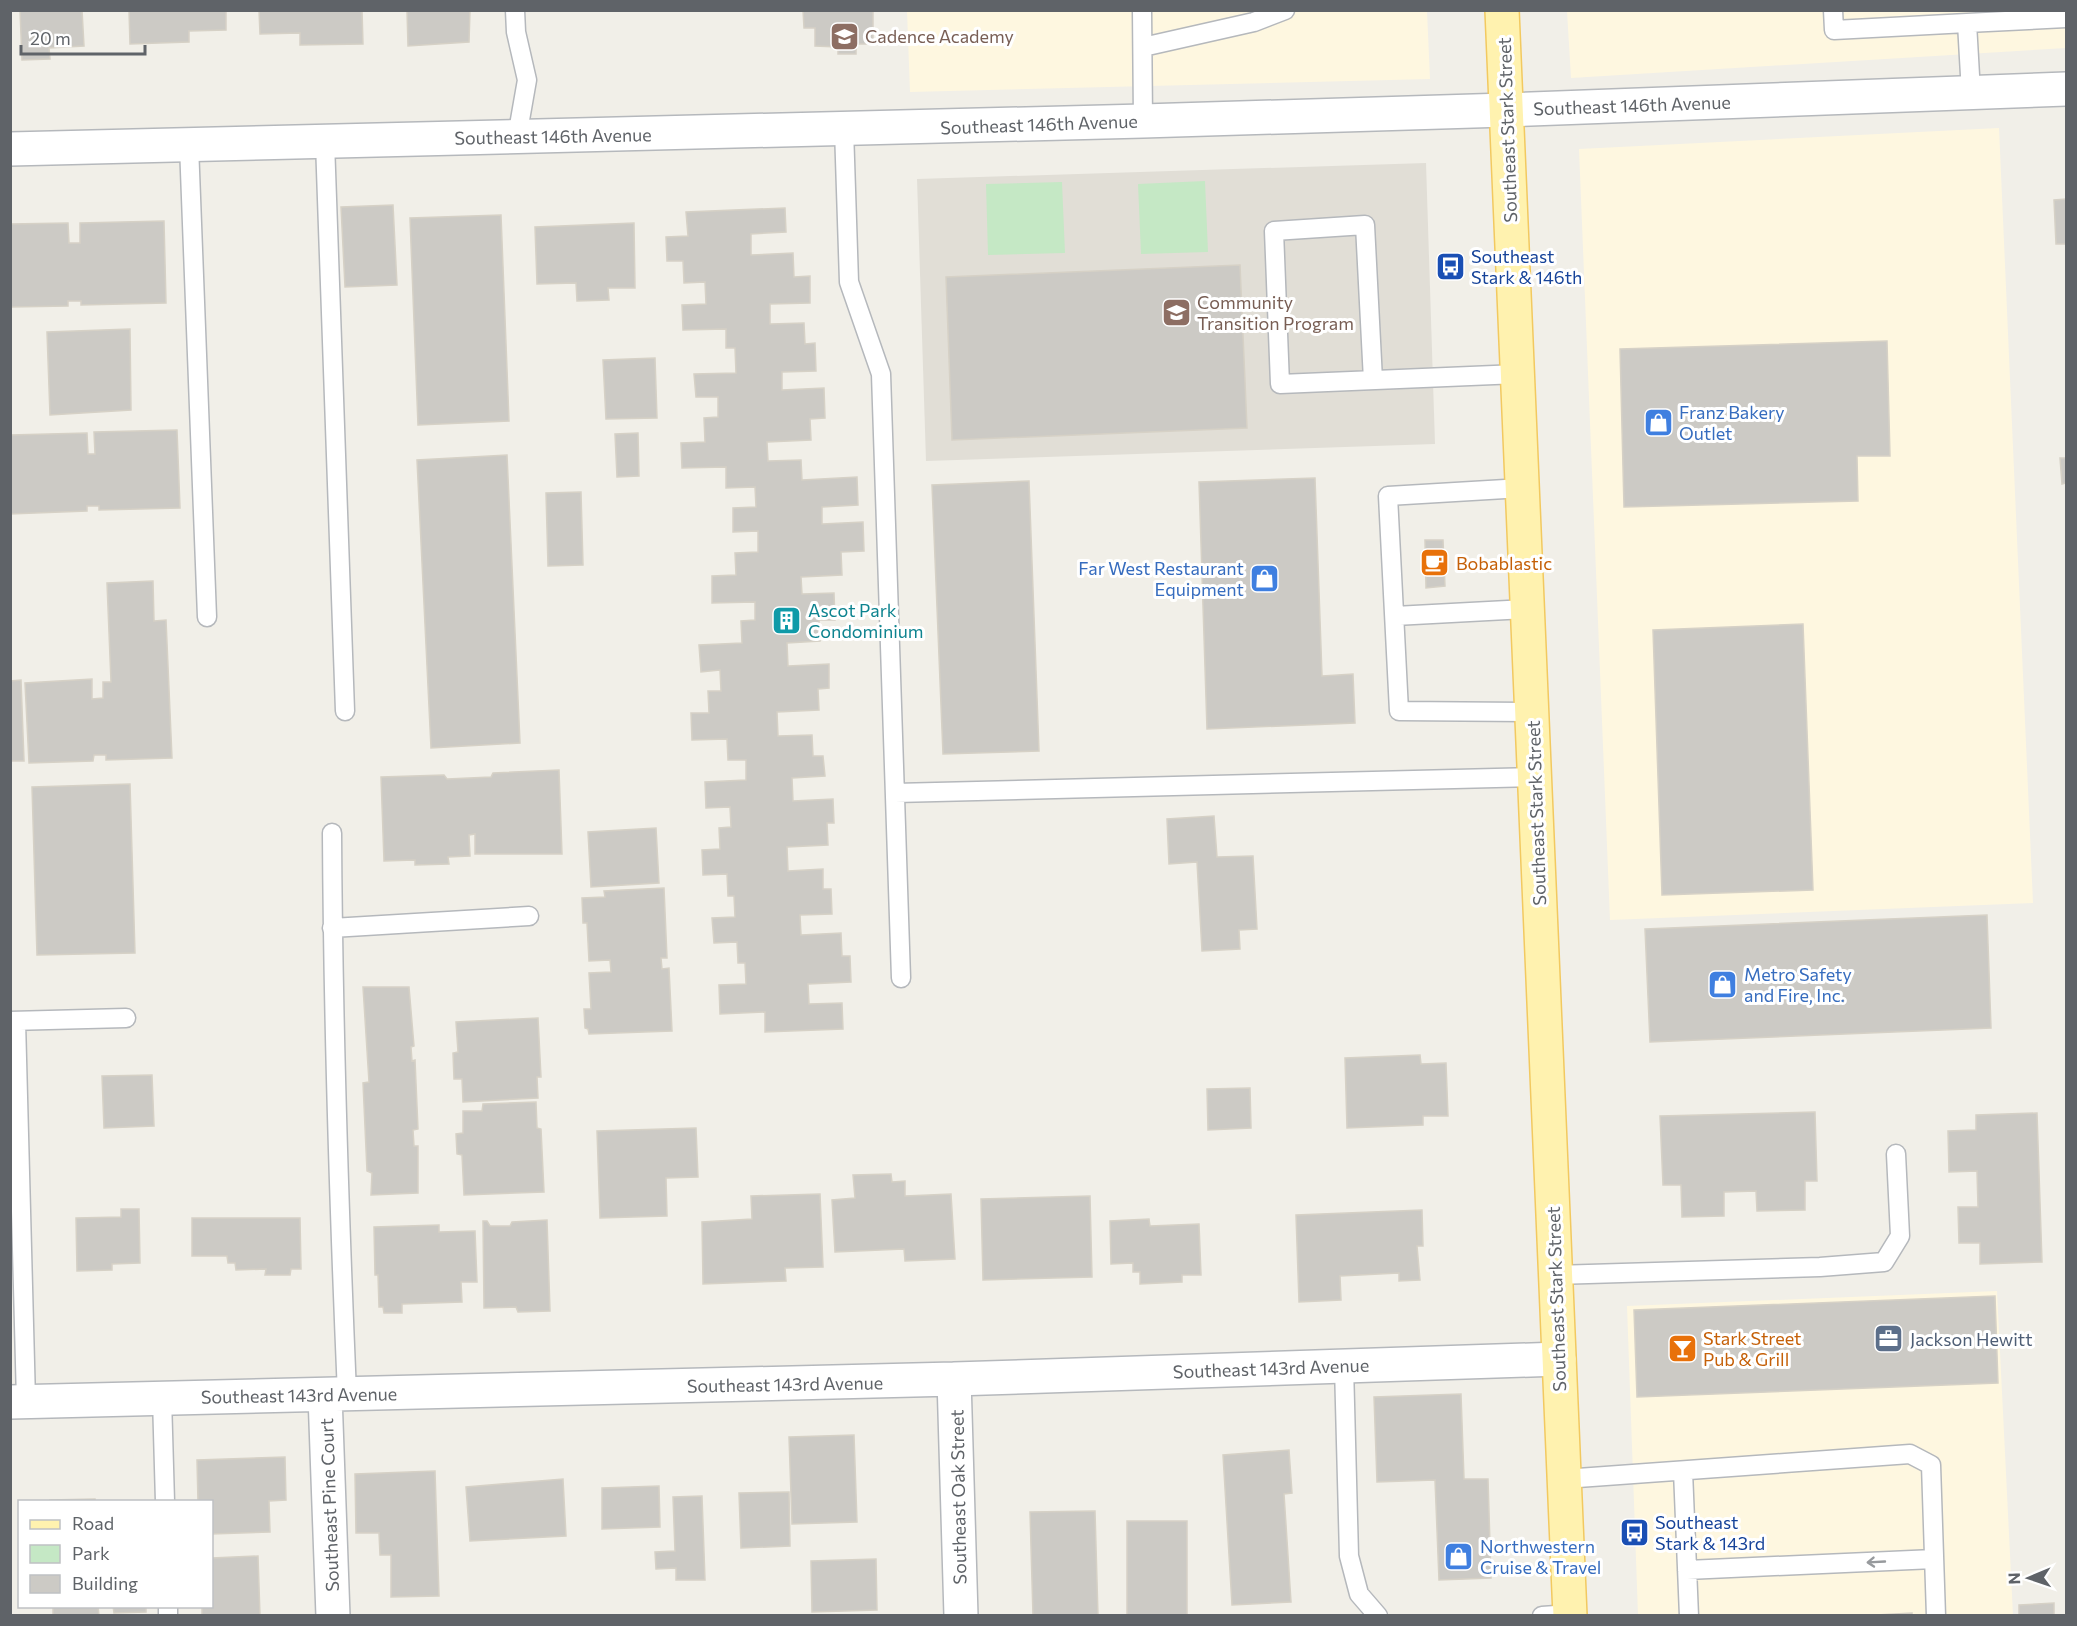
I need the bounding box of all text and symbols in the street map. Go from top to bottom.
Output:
scale bar [21,18,146,56]
school or university icon: Cadence Academy [828,20,860,52]
place label: Cadence Academy [865,25,1014,47]
text: 20 m [30,27,71,49]
street label: Southeast Stark Street [1493,37,1521,223]
street label: Southeast 146th Avenue [1533,91,1731,119]
street label: Southeast 146th Avenue [940,110,1138,138]
street label: Southeast 146th Avenue [454,123,652,149]
place label: Southeast Stark & 146th [1471,245,1582,288]
bus stop icon: Southeast Stark & 146th [1434,250,1466,282]
place label: Community Transition Program [1197,291,1354,334]
school or university icon: Community Transition Program [1160,296,1192,328]
place label: Franz Bakery Outlet [1679,401,1785,444]
shop icon: Franz Bakery Outlet [1642,406,1674,438]
cafe icon: Bobablastic [1419,547,1451,579]
place label: Bobablastic [1456,552,1552,574]
place label: Far West Restaurant Equipment [1078,557,1244,600]
shop icon: Far West Restaurant Equipment [1249,562,1281,594]
place label: Ascot Park Condominium [808,599,924,642]
building icon: Ascot Park Condominium [771,604,803,636]
street label: Southeast Stark Street [1522,720,1550,906]
place label: Metro Safety and Fire, Inc. [1744,963,1852,1006]
shop icon: Metro Safety and Fire, Inc. [1707,968,1739,1000]
street label: Southeast Stark Street [1542,1206,1570,1392]
office icon: Jackson Hewitt [1873,1323,1905,1355]
place label: Stark Street Pub & Grill [1703,1327,1801,1370]
place label: Jackson Hewitt [1910,1328,2033,1350]
bar icon: Stark Street Pub & Grill [1666,1332,1698,1364]
street label: Southeast 143rd Avenue [1172,1354,1370,1382]
street label: Southeast 143rd Avenue [687,1371,883,1397]
street label: Southeast 143rd Avenue [201,1382,397,1408]
street label: Southeast Oak Street [945,1409,971,1585]
street label: Southeast Pine Court [315,1418,343,1592]
legend [18,1500,213,1608]
place label: Southeast Stark & 143rd [1655,1511,1765,1554]
text: Road [72,1512,114,1534]
bus stop icon: Southeast Stark & 143rd [1618,1516,1650,1548]
place label: Northwestern Cruise & Travel [1480,1535,1601,1578]
shop icon: Northwestern Cruise & Travel [1443,1540,1475,1572]
text: Park [72,1542,110,1564]
north arrow [1999,1548,2059,1608]
one-way arrow [1866,1557,1886,1568]
text: Building [72,1572,138,1594]
text: N [2004,1572,2023,1585]

